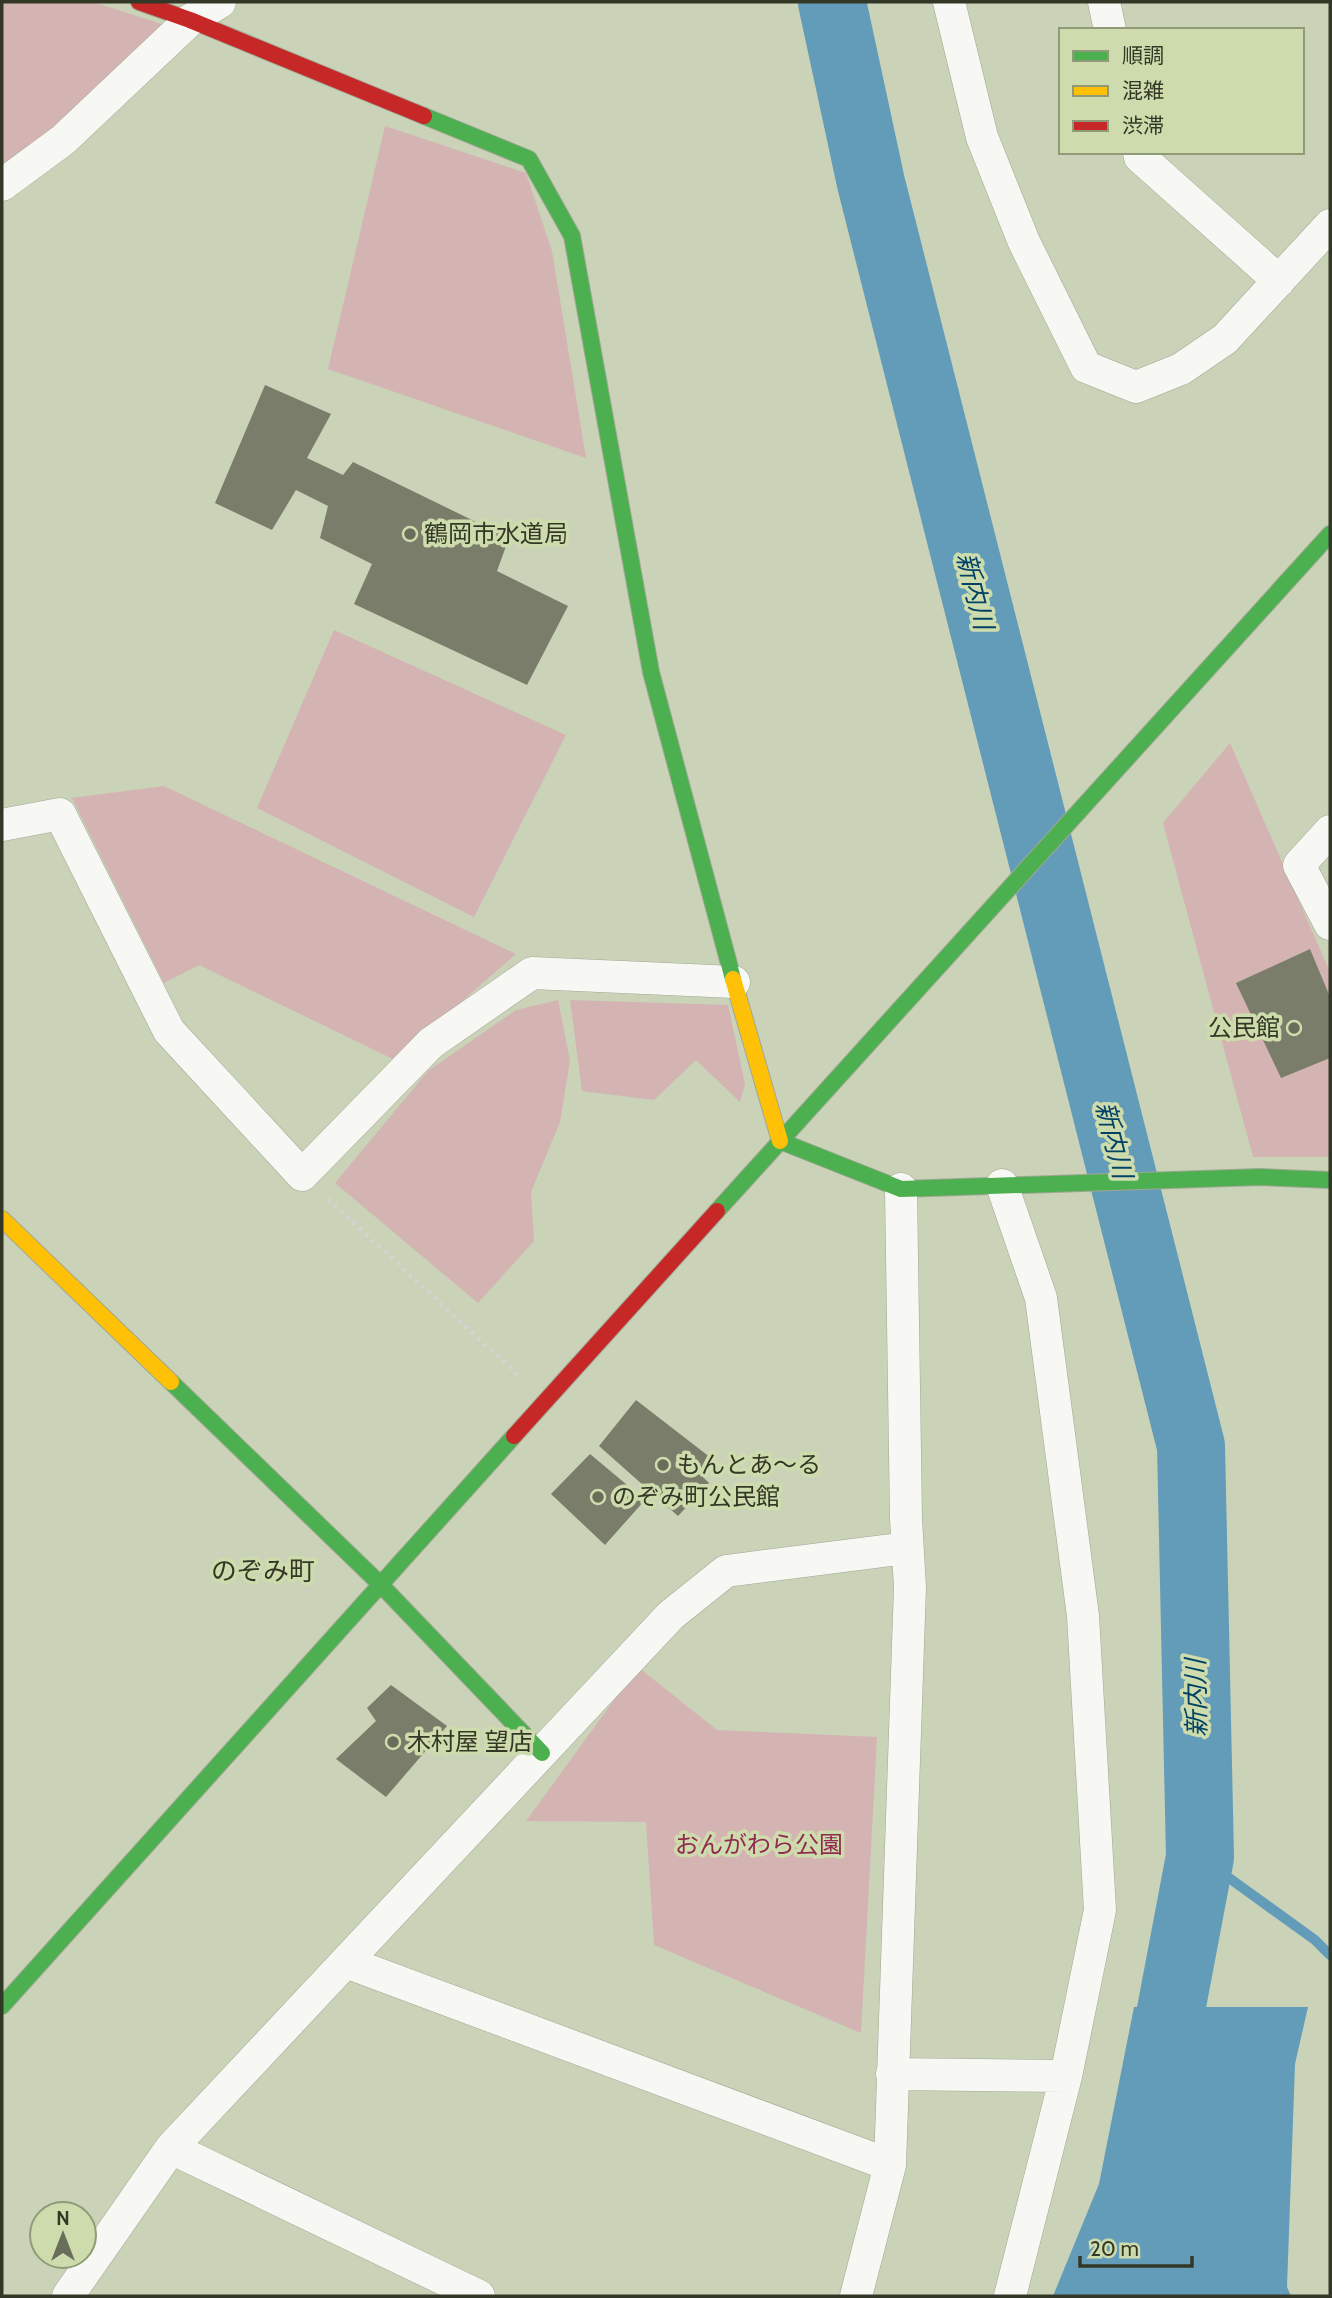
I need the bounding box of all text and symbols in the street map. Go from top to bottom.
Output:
legend [1059,28,1304,154]
text: 順調 [1122,43,1164,68]
text: 混雑 [1122,78,1164,103]
text: 渋滞 [1122,113,1164,138]
place label: 鶴岡市水道局 [424,519,568,548]
marker: 鶴岡市水道局 [402,526,418,542]
water label: 新内川 [950,549,1001,636]
place label: 公民館 [1208,1013,1280,1042]
marker: 公民館 [1286,1020,1302,1036]
water label: 新内川 [1089,1098,1140,1185]
place label: もんとあ～る [677,1450,821,1479]
marker: もんとあ～る [655,1457,671,1473]
place label: のぞみ町公民館 [612,1482,780,1511]
marker: のぞみ町公民館 [590,1489,606,1505]
district label: のぞみ町 [211,1555,315,1587]
water label: 新内川 [1179,1656,1213,1737]
place label: 木村屋 望店 [407,1727,532,1756]
marker: 木村屋 望店 [385,1734,401,1750]
park label: おんがわら公園 [675,1830,843,1859]
north arrow [28,2200,98,2270]
text: N [56,2207,70,2230]
scale bar [1080,2224,1192,2268]
text: 20 m [1090,2236,1139,2261]

